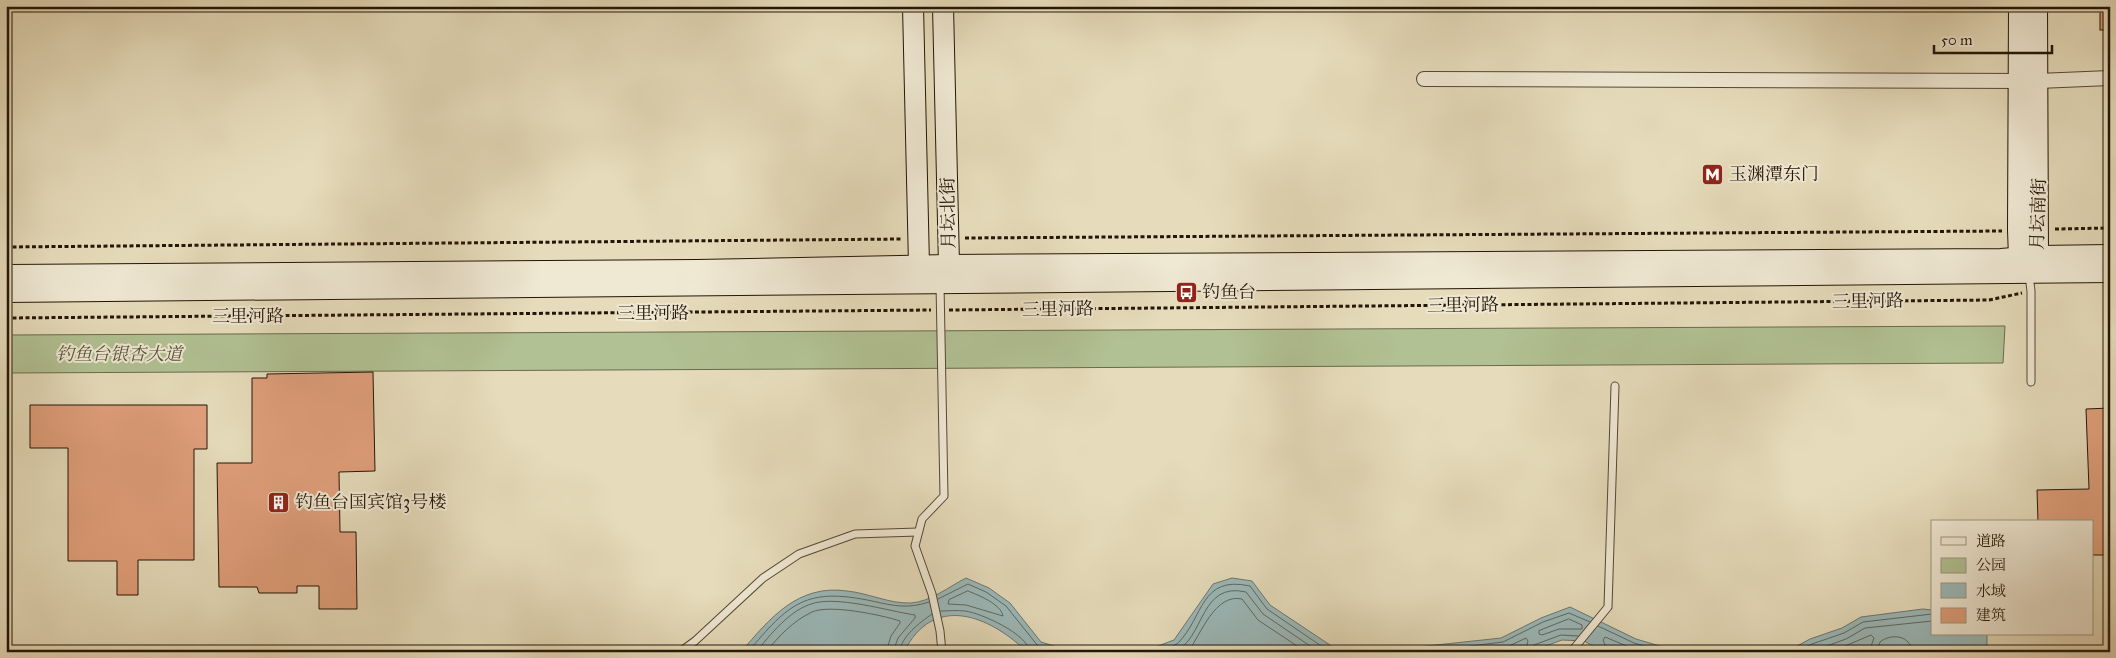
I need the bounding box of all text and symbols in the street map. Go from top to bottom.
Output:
scale bar [1934,22,2051,54]
text: 50 m [1941,31,1973,49]
metro station icon: 玉渊潭东门 [1701,162,1725,186]
place label: 玉渊潭东门 [1729,163,1819,185]
street label: 月坛北街 [936,177,960,249]
street label: 月坛南街 [2026,178,2050,250]
bus stop icon: 钓鱼台 [1174,280,1198,304]
place label: 钓鱼台 [1202,281,1256,303]
street label: 三里河路 [1832,289,1904,313]
street label: 三里河路 [1427,293,1499,317]
street label: 三里河路 [1022,297,1094,321]
street label: 三里河路 [617,302,689,324]
street label: 三里河路 [212,305,284,327]
park label: 钓鱼台银杏大道 [56,343,185,365]
building icon: 钓鱼台国宾馆3号楼 [267,490,291,514]
place label: 钓鱼台国宾馆3号楼 [295,491,446,513]
legend [1931,520,2094,636]
text: 道路 [1976,532,2006,550]
text: 公园 [1976,556,2006,574]
text: 水域 [1976,582,2006,600]
text: 建筑 [1976,606,2006,624]

